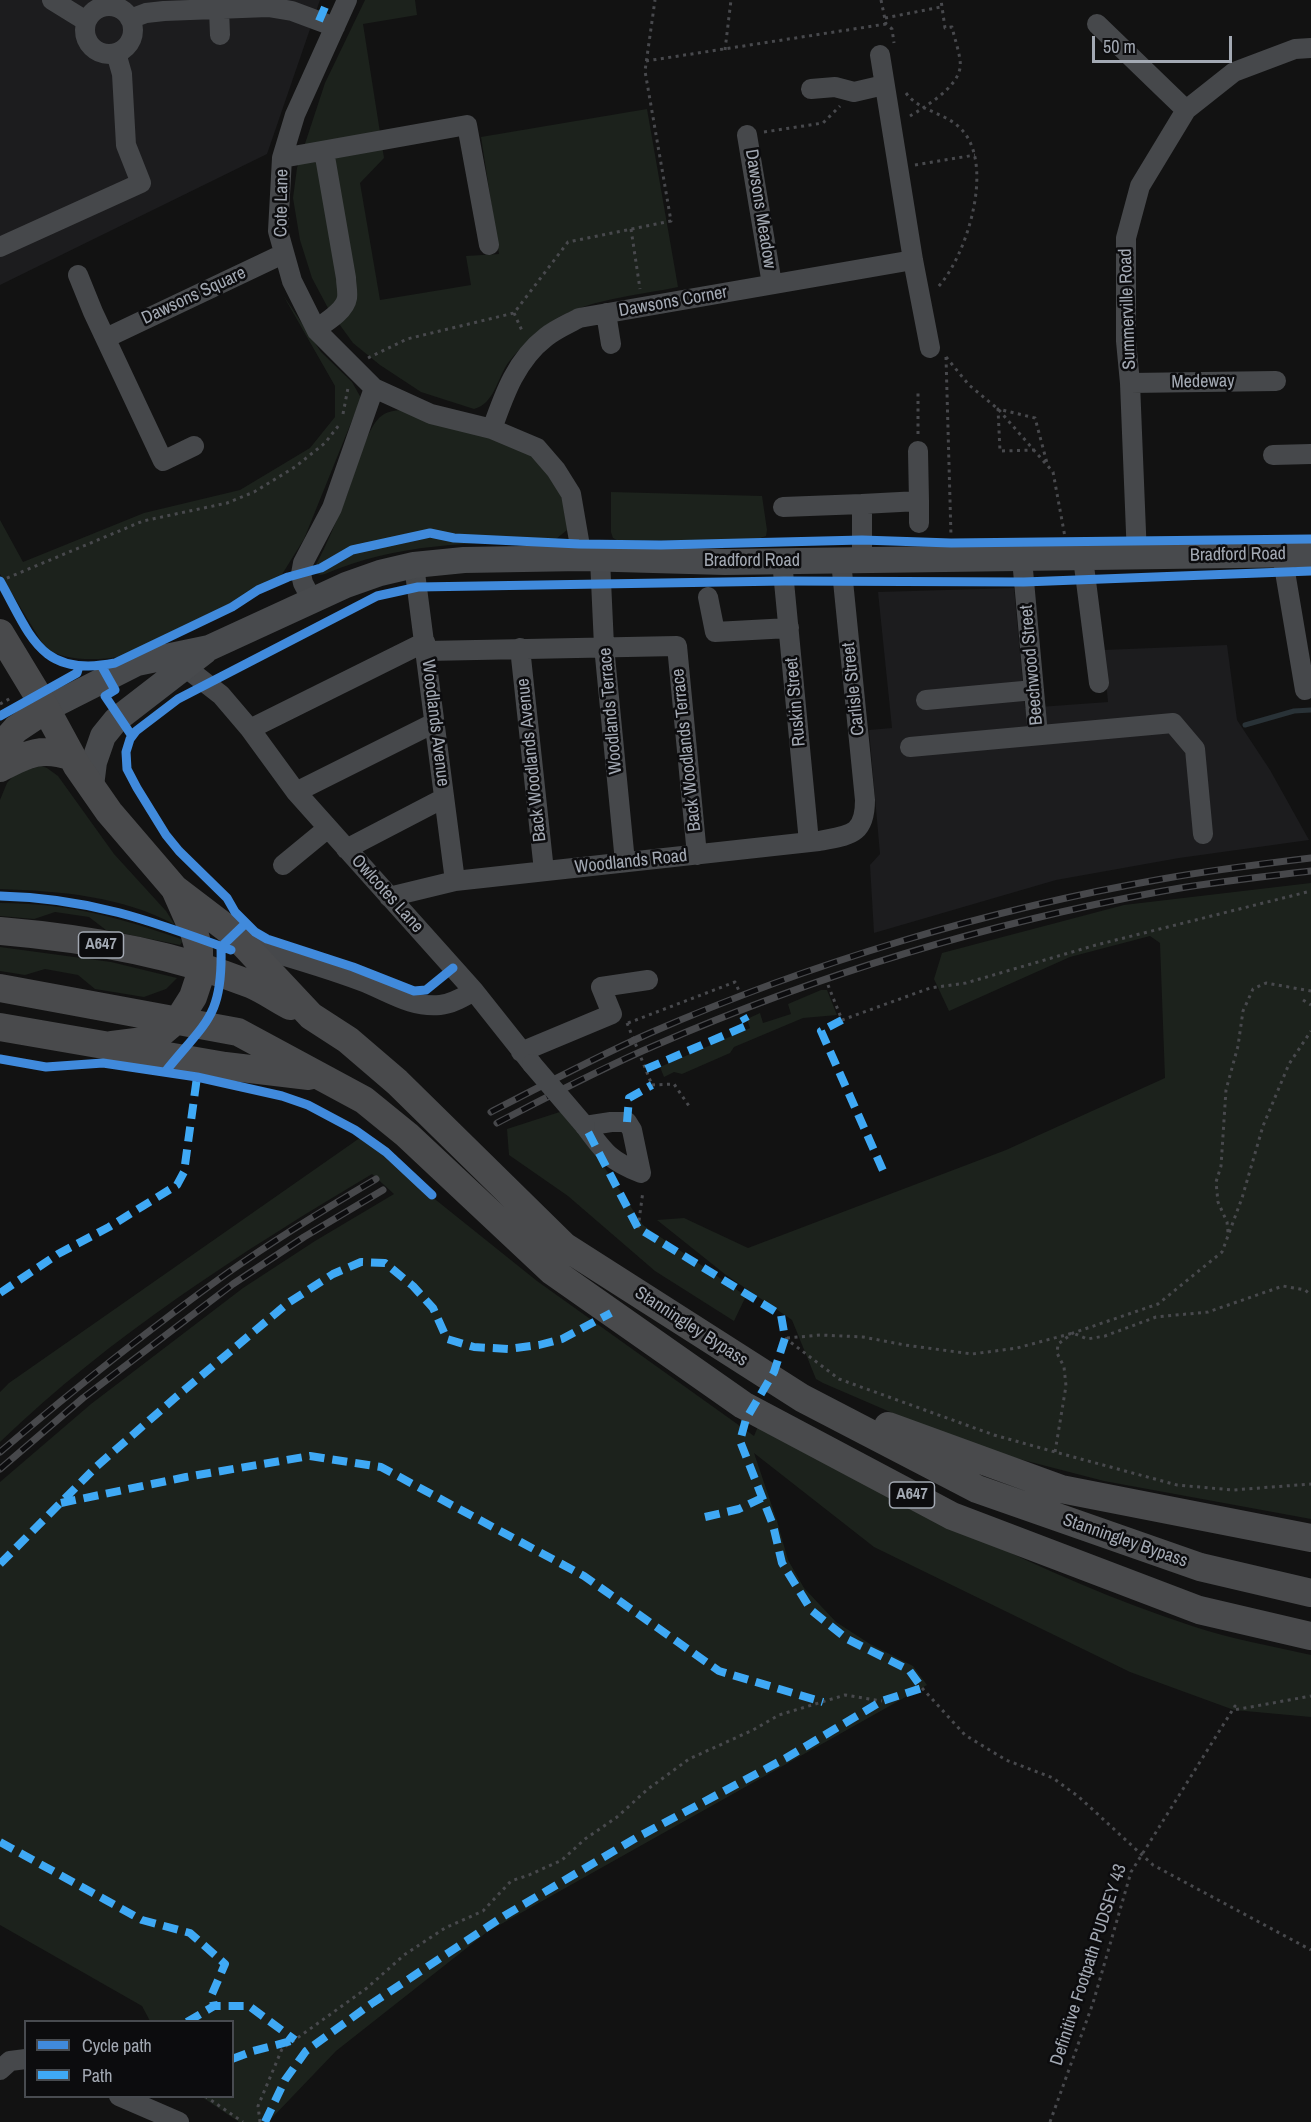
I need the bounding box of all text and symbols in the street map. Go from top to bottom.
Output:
scale bar [1095,24,1234,62]
text: 50 m [1103,34,1136,59]
street label: Dawsons Meadow [740,148,780,270]
street label: Cote Lane [271,169,293,237]
street label: Summerville Road [1115,248,1141,370]
street label: Dawsons Square [139,262,249,330]
street label: Dawsons Corner [617,282,729,322]
street label: Medeway [1171,371,1235,393]
street label: Bradford Road [1190,543,1286,567]
street label: Bradford Road [704,550,800,572]
street label: Beechwood Street [1016,604,1048,726]
street label: Carlisle Street [838,641,870,737]
street label: Woodlands Terrace [595,647,627,775]
street label: Ruskin Street [781,657,811,747]
street label: Woodlands Avenue [417,658,453,788]
street label: Back Woodlands Terrace [668,667,706,833]
street label: Back Woodlands Avenue [513,677,551,843]
street label: Woodlands Road [574,845,688,879]
street label: Owlcotes Lane [346,850,428,938]
road number: A647 [78,932,124,958]
street label: Stanningley Bypass [630,1282,752,1372]
road number: A647 [890,1482,934,1508]
street label: Stanningley Bypass [1060,1510,1190,1572]
street label: Definitive Footpath PUDSEY 43 [1046,1862,1132,2068]
legend [24,2020,234,2098]
text: Cycle path [82,2033,152,2058]
text: Path [82,2063,112,2088]

